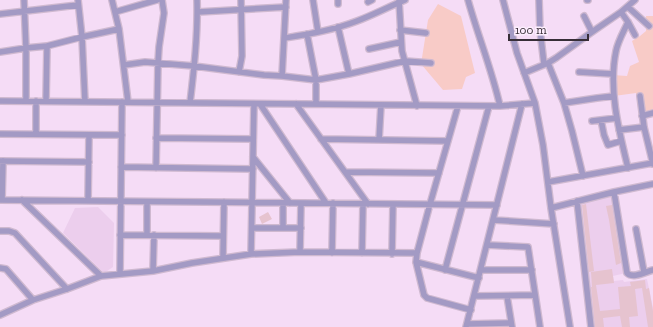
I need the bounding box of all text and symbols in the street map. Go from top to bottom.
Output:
scale bar [509,16,588,42]
text: 100 m [515,23,547,37]

